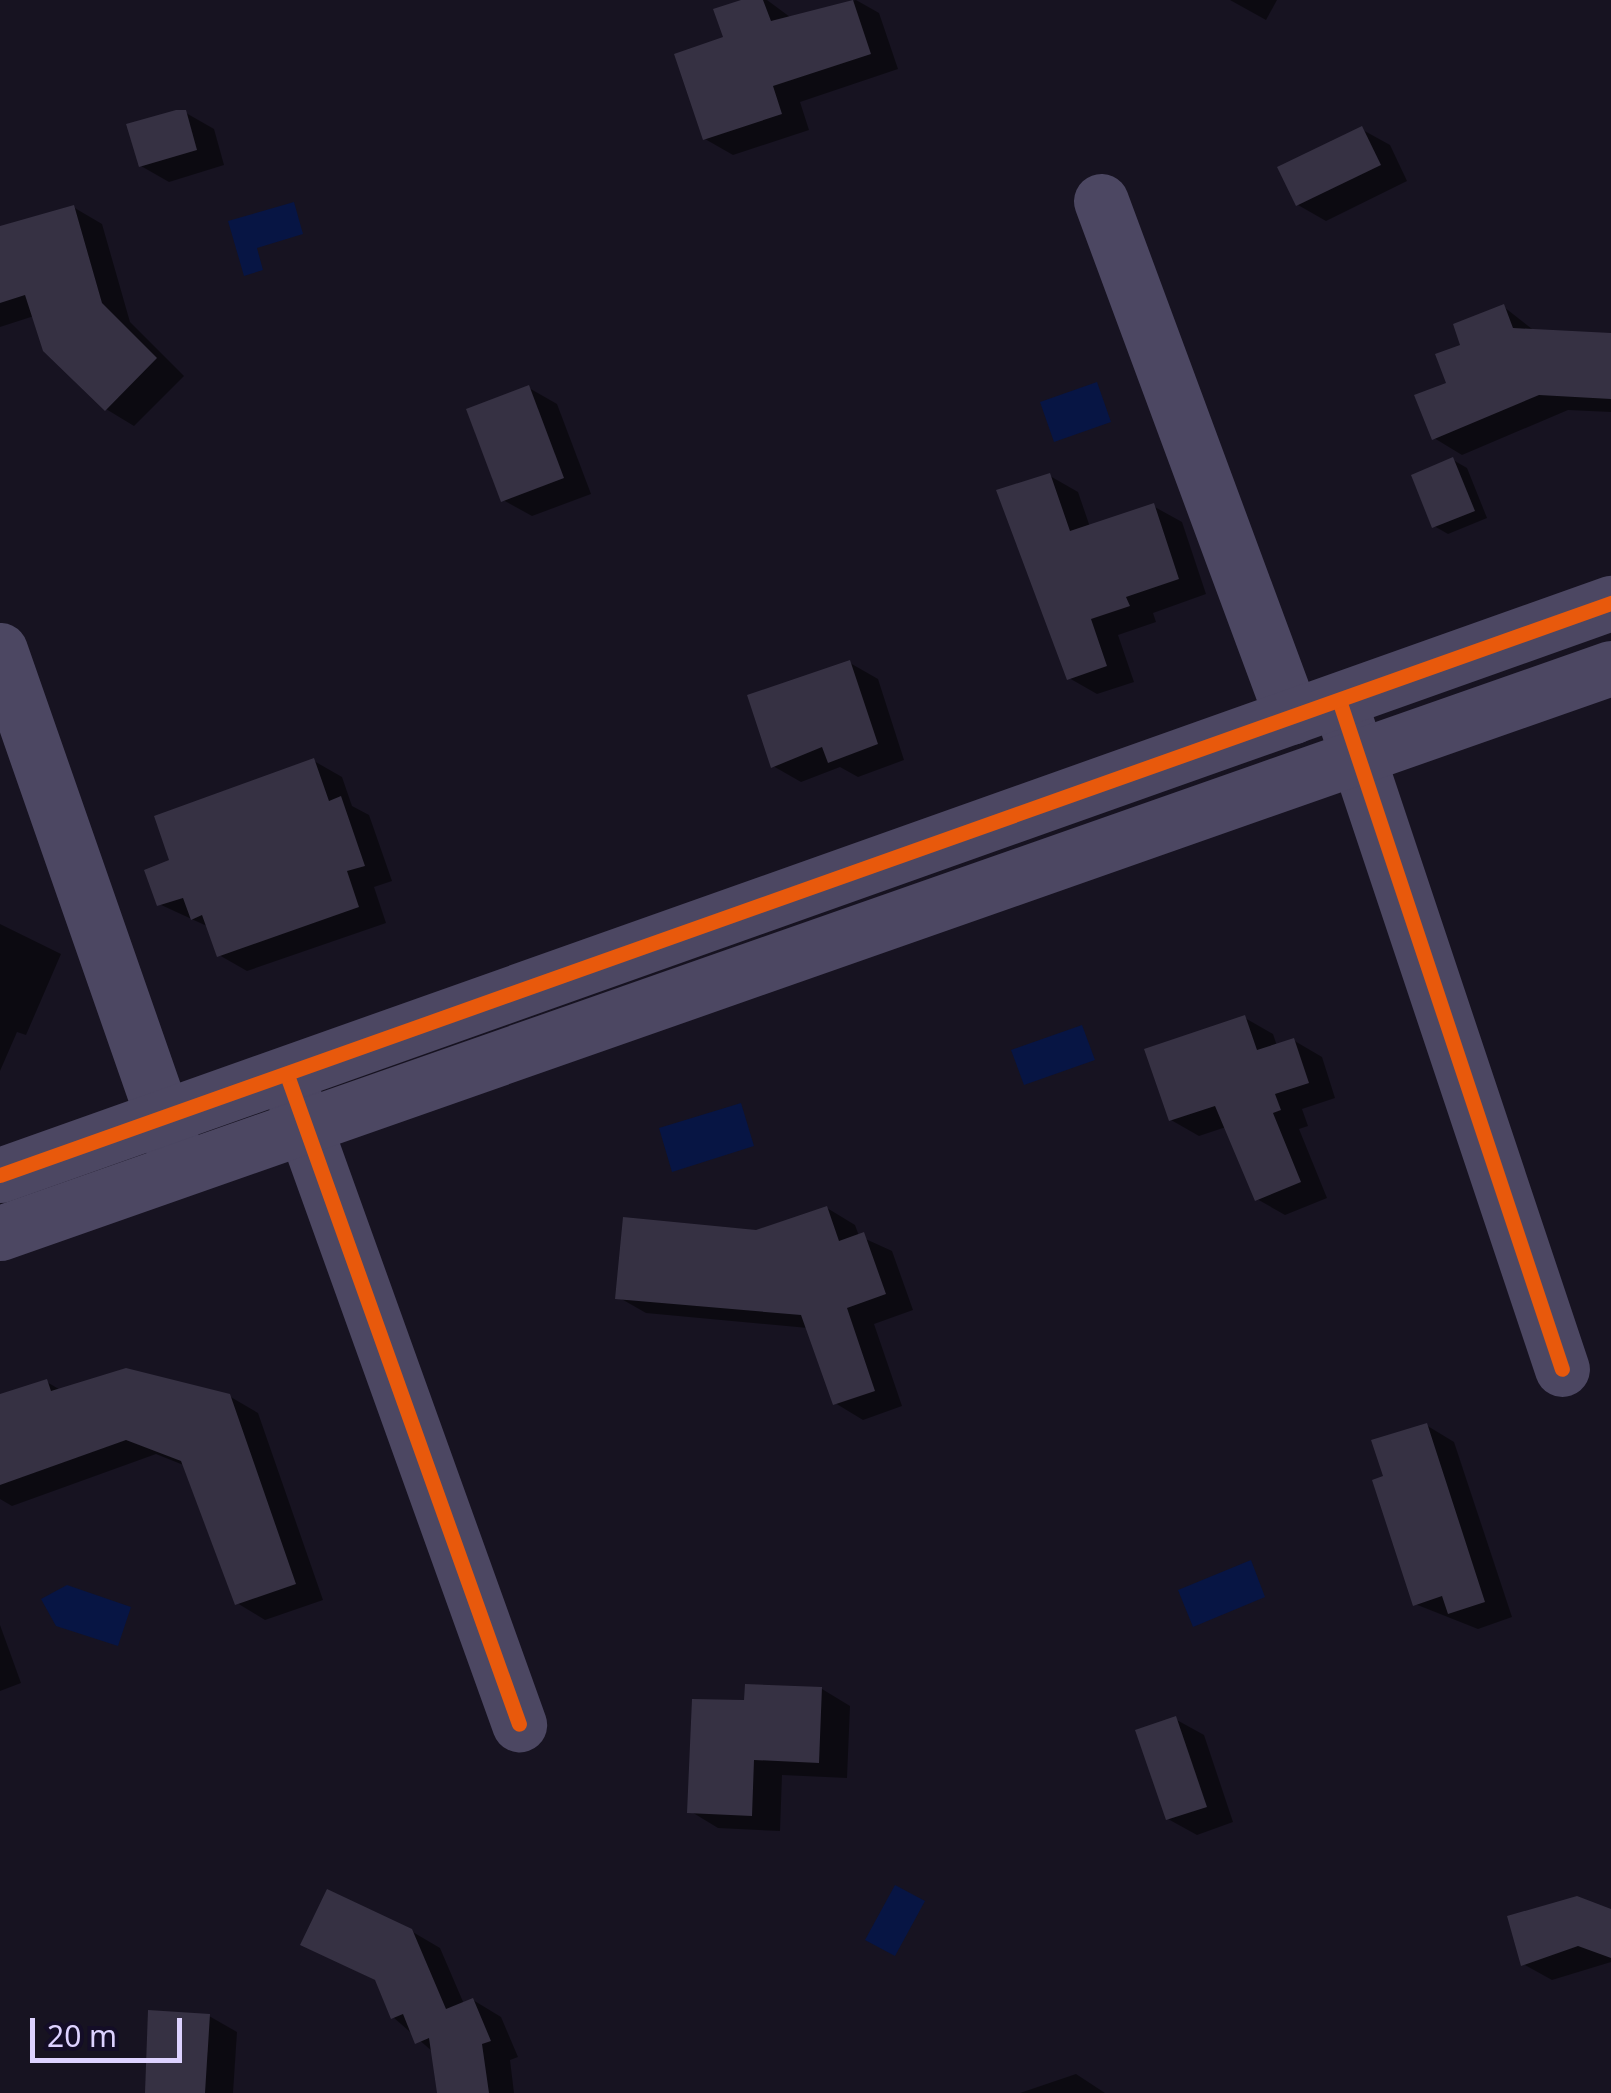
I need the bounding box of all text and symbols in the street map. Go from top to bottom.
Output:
scale bar [35,1998,188,2060]
text: 20 m [47,2015,117,2056]

